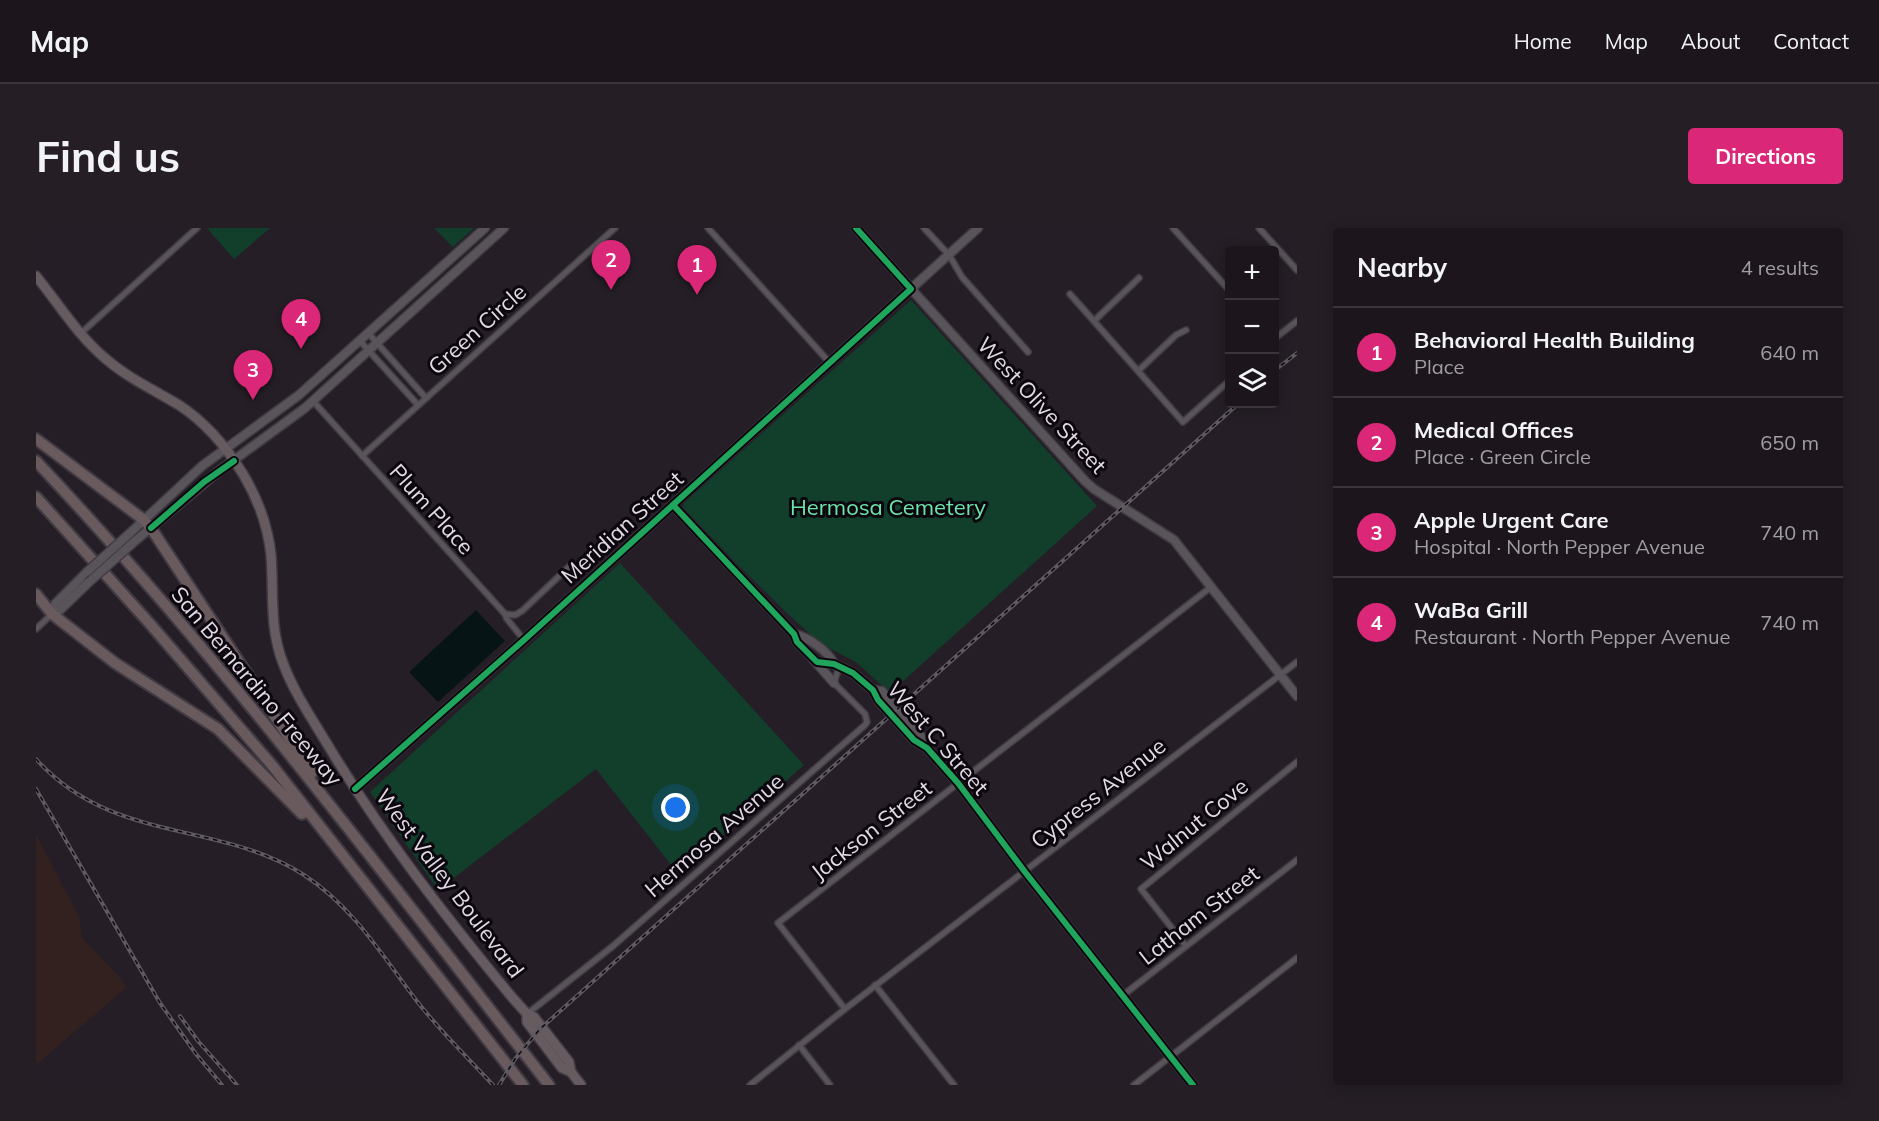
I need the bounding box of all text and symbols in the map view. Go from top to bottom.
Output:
text: Map [30,24,89,59]
text: Home [1514,28,1572,54]
text: Map [1605,28,1648,54]
text: About [1681,28,1740,54]
text: Contact [1773,28,1849,54]
button: Directions [1688,128,1843,184]
text: Find us [36,130,180,183]
pin: 2 [592,241,630,290]
pin: 1 [678,245,716,295]
map controls [1225,246,1279,408]
button: + [1225,246,1279,300]
text: Nearby [1357,251,1447,284]
text: 4 results [1741,255,1819,280]
street label: Green Circle [422,278,532,380]
pin: 4 [282,300,320,349]
button: − [1225,300,1279,354]
text: Behavioral Health Building [1414,326,1695,354]
street label: West Olive Street [971,331,1113,479]
text: 1 [1371,340,1383,365]
text: 640 m [1760,340,1819,365]
pin: 3 [234,350,272,400]
button: layers [1225,354,1279,408]
text: Place [1414,354,1464,379]
text: Medical Offices [1414,416,1574,444]
text: 2 [1371,430,1383,455]
text: 650 m [1760,430,1819,455]
text: Place · Green Circle [1414,444,1591,469]
street label: Plum Place [384,458,480,560]
street label: Meridian Street [555,464,689,589]
park label: Hermosa Cemetery [790,493,986,521]
text: Apple Urgent Care [1414,506,1609,534]
text: 3 [1371,520,1383,545]
text: 740 m [1760,520,1819,545]
text: Hospital · North Pepper Avenue [1414,534,1705,559]
street label: San Bernardino Freeway [165,581,349,792]
text: WaBa Grill [1414,596,1528,624]
text: 4 [1371,610,1383,635]
text: 740 m [1760,610,1819,635]
text: Restaurant · North Pepper Avenue [1414,624,1730,649]
street label: West C Street [881,676,995,801]
street label: Cypress Avenue [1025,732,1171,854]
street label: Hermosa Avenue [639,767,789,903]
street label: Walnut Cove [1134,772,1254,876]
street label: Jackson Street [805,774,937,886]
street label: West Valley Boulevard [370,783,530,983]
your location [661,793,690,822]
street label: Latham Street [1133,859,1265,971]

